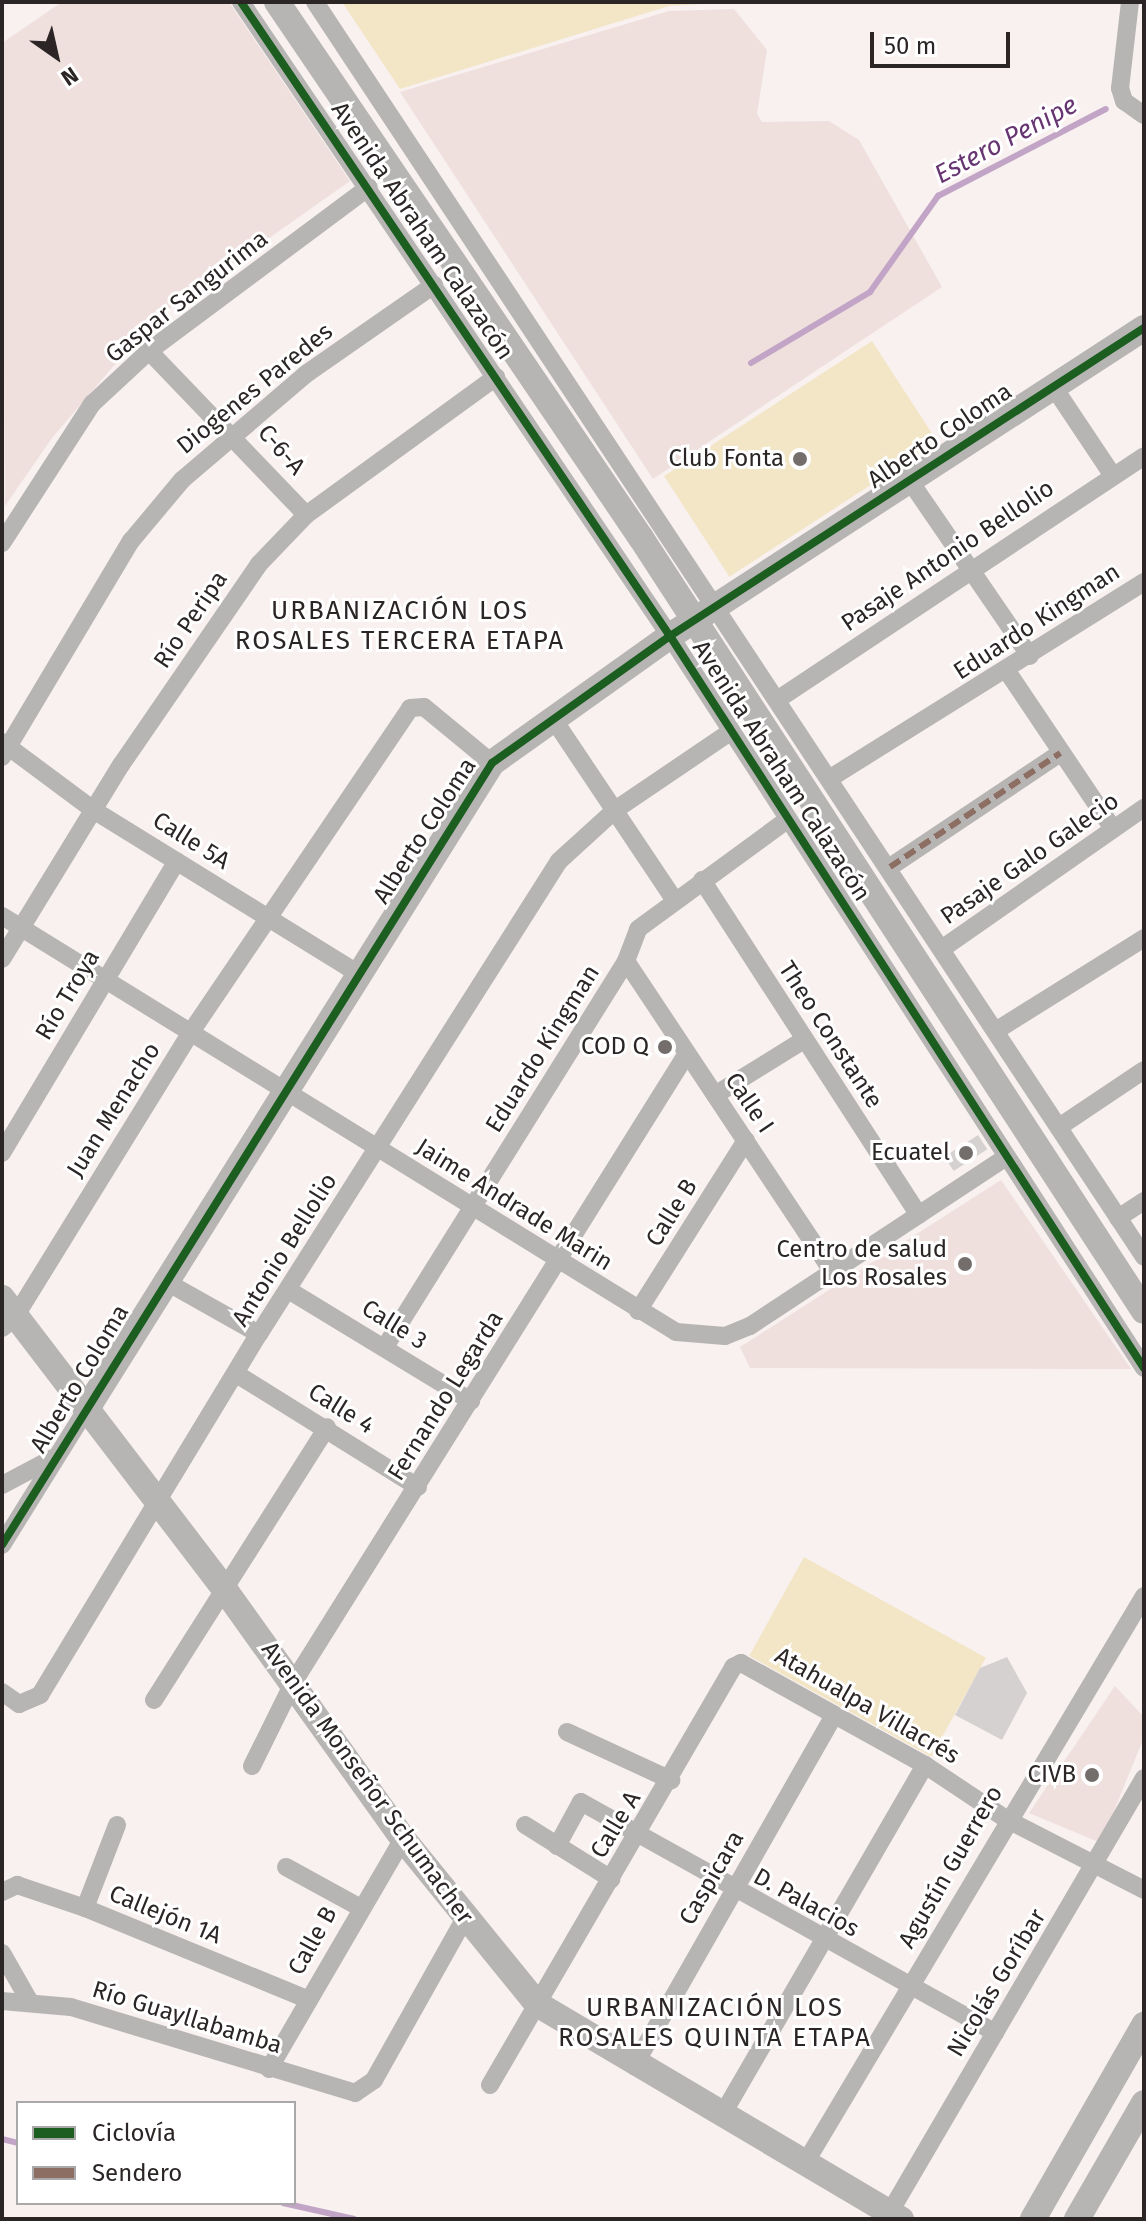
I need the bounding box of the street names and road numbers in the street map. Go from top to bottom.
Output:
street label: Avenida Abraham Calazacón [325,97,519,365]
street label: Gaspar Sangurima [100,225,274,369]
street label: Diogenes Paredes [171,317,339,461]
street label: Alberto Coloma [862,377,1018,495]
street label: C-6-A [251,419,311,481]
street label: Pasaje Antonio Bellolio [836,474,1060,638]
street label: Eduardo Kingman [949,558,1125,686]
street label: Río Peripa [148,566,234,674]
street label: Avenida Abraham Calazacón [686,635,876,907]
street label: Alberto Coloma [367,753,483,909]
street label: Pasaje Galo Galecio [935,787,1125,931]
street label: Calle 5A [147,806,235,876]
street label: Río Troya [30,945,106,1045]
street label: Theo Constante [772,956,888,1114]
street label: Eduardo Kingman [480,960,606,1138]
street label: Juan Menacho [61,1037,167,1183]
street label: Calle I [718,1067,780,1139]
street label: Jaime Andrade Marin [410,1133,618,1277]
street label: Antonio Bellolio [226,1168,344,1332]
street label: Calle B [640,1174,704,1252]
street label: Calle 3 [356,1294,432,1356]
street label: Alberto Coloma [24,1300,136,1458]
street label: Fernando Legarda [382,1306,510,1486]
street label: Calle 4 [303,1378,379,1440]
street label: Avenida Monseñor Schumacher [255,1636,479,1930]
street label: Atahualpa Villacrés [770,1642,964,1770]
street label: Agustín Guerrero [893,1781,1009,1953]
street label: Calle A [585,1786,647,1864]
street label: Caspicara [674,1826,750,1930]
street label: D. Palacios [748,1862,864,1944]
street label: Callejón 1A [105,1879,225,1951]
street label: Calle B [282,1902,344,1980]
street label: Nicolás Goríbar [942,1904,1052,2062]
street label: Río Guayllabamba [89,1975,285,2061]

